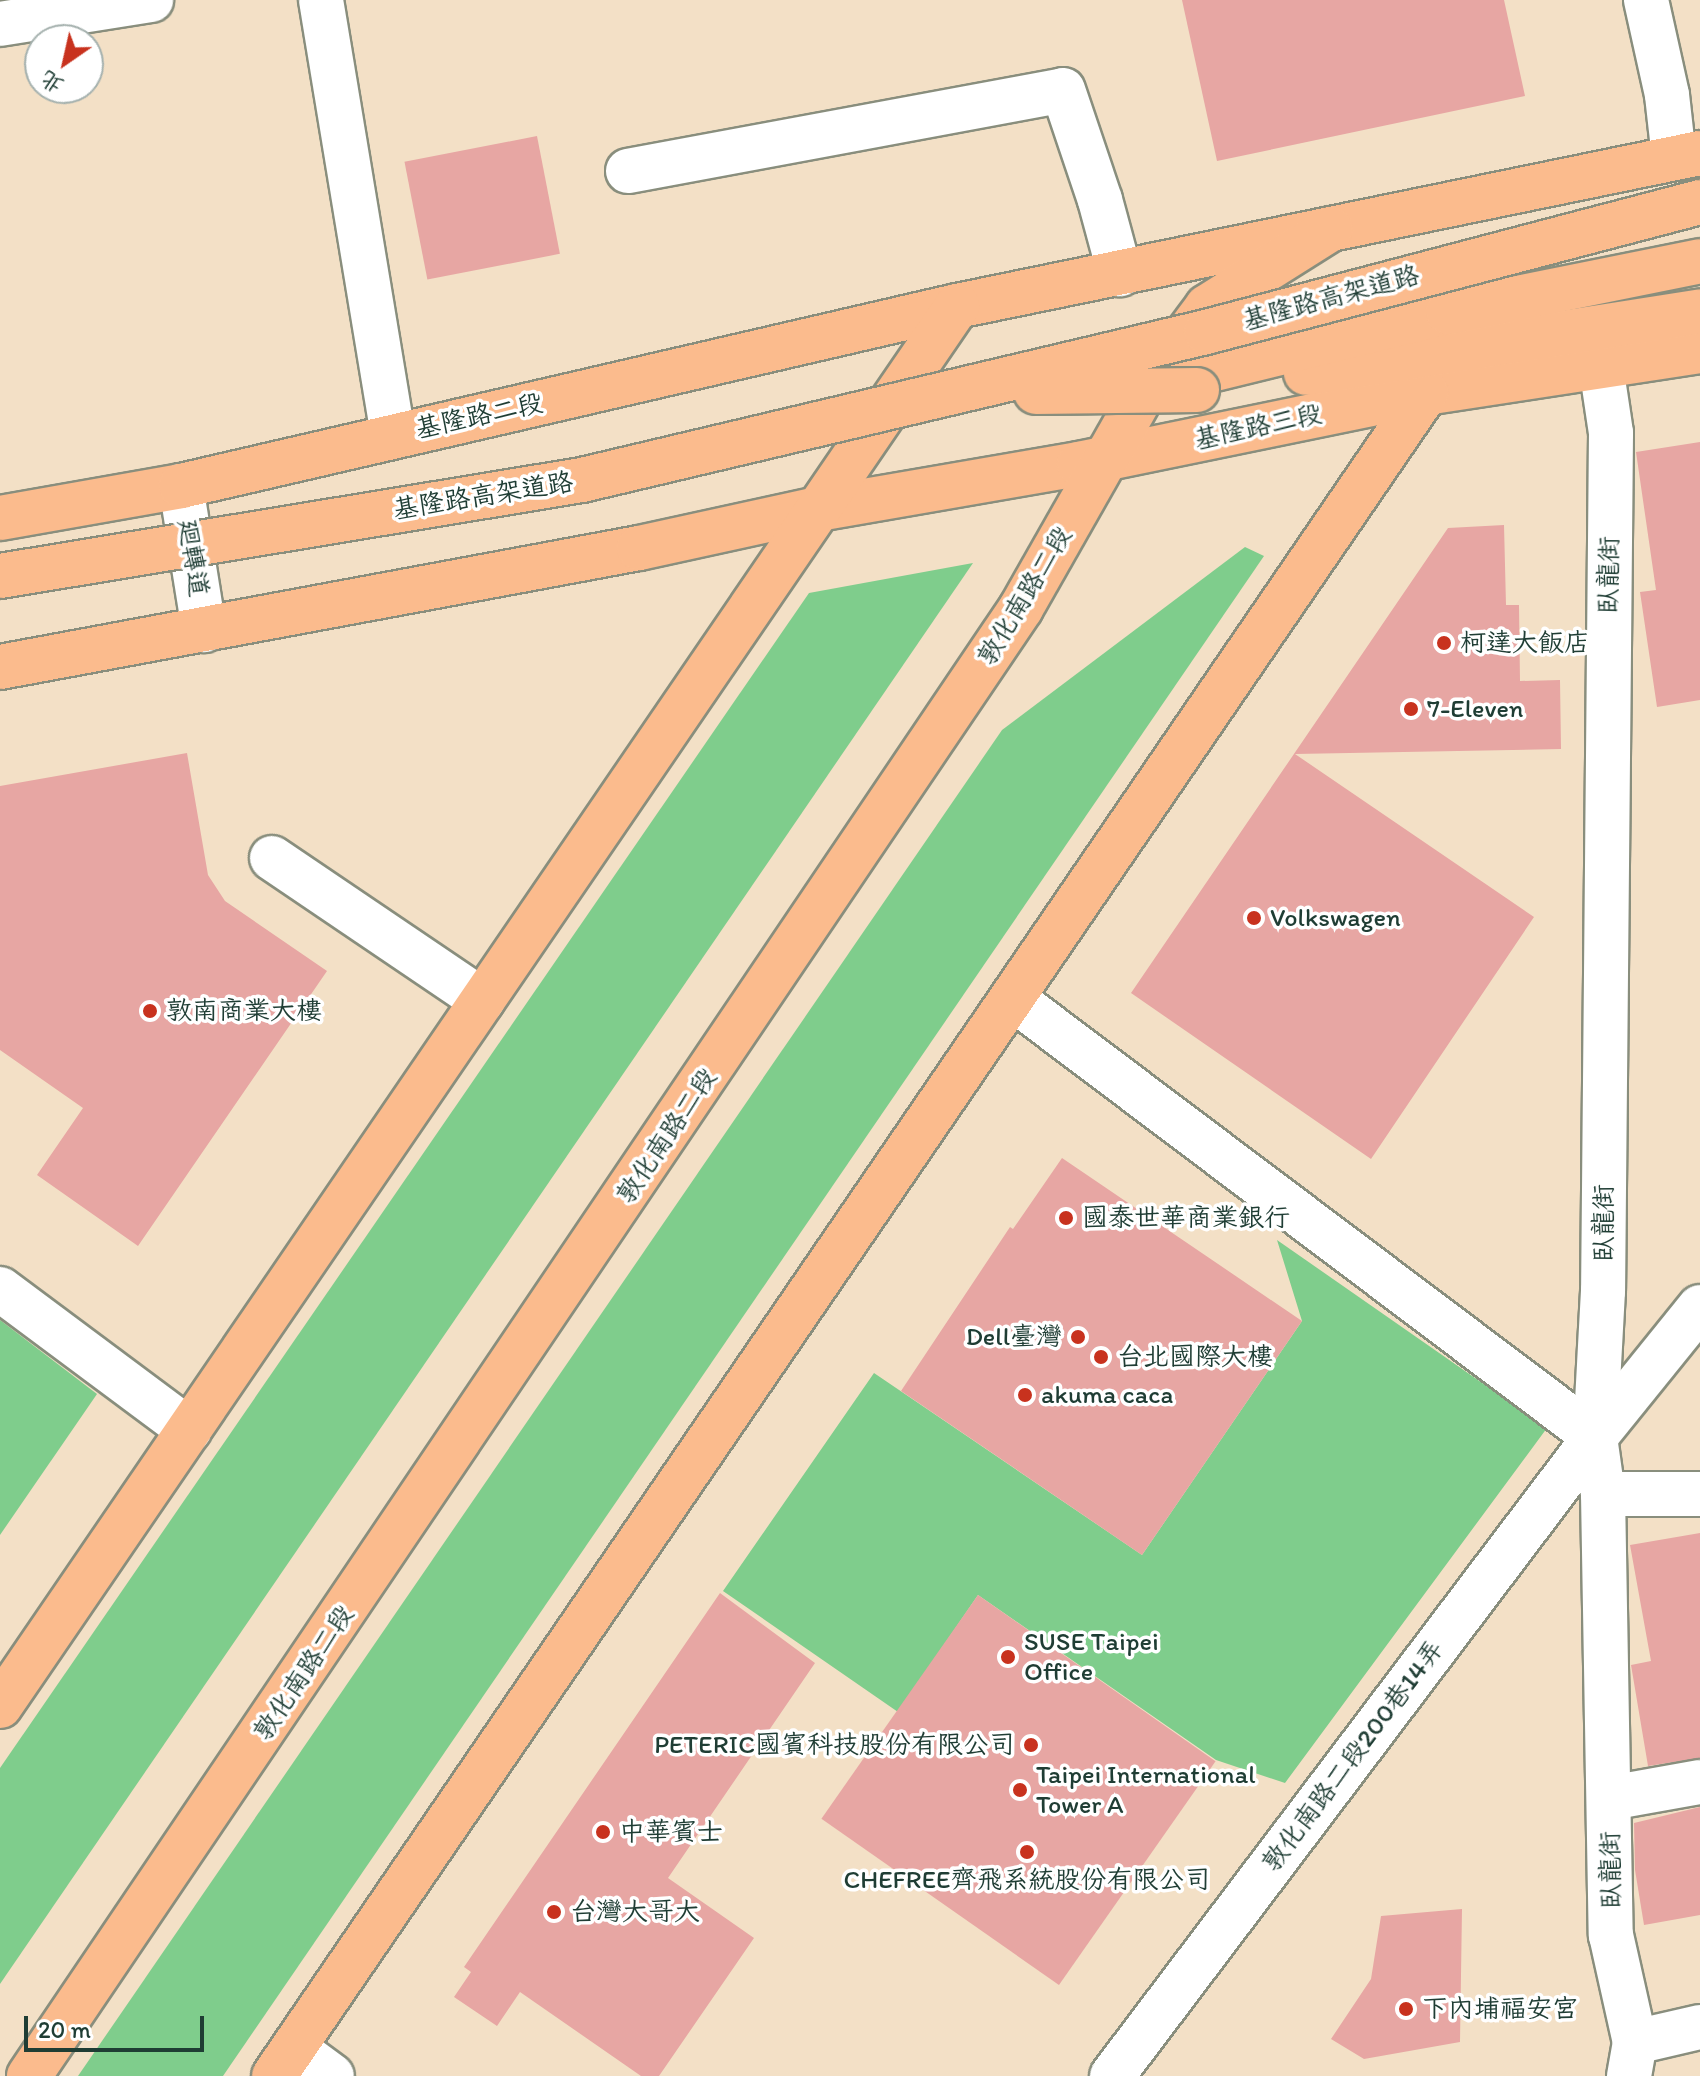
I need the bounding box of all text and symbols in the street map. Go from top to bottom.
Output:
north arrow [24,24,104,104]
text: 北 [35,65,68,100]
street label: 基隆路高架道路 [1239,259,1423,337]
street label: 基隆路二段 [412,387,546,445]
street label: 基隆路三段 [1191,398,1325,456]
street label: 基隆路高架道路 [391,466,575,526]
street label: 廻轉道 [171,517,215,599]
street label: 敦化南路二段 [971,521,1079,671]
street label: 臥龍街 [1593,536,1625,614]
place label: 柯達大飯店 [1460,627,1590,659]
marker: 柯達大飯店 [1435,634,1453,652]
place label: 7-Eleven [1427,693,1524,725]
marker: 7-Eleven [1402,700,1420,718]
place label: Volkswagen [1270,902,1401,934]
marker: Volkswagen [1245,909,1263,927]
place label: 敦南商業大樓 [166,995,322,1027]
marker: 敦南商業大樓 [141,1002,159,1020]
street label: 敦化南路二段 [610,1063,724,1209]
street label: 臥龍街 [1588,1184,1620,1262]
place label: 國泰世華商業銀行 [1082,1202,1290,1234]
marker: 國泰世華商業銀行 [1057,1209,1075,1227]
place label: Dell臺灣 [966,1321,1062,1353]
marker: Dell臺灣 [1069,1328,1087,1346]
place label: 台北國際大樓 [1117,1341,1273,1373]
marker: 台北國際大樓 [1092,1348,1110,1366]
place label: akuma caca [1041,1379,1173,1411]
marker: akuma caca [1016,1386,1034,1404]
street label: 敦化南路二段 [247,1600,361,1746]
place label: SUSE Taipei Office [1024,1626,1156,1688]
street label: 敦化南路二段200巷14弄 [1256,1634,1450,1878]
marker: SUSE Taipei Office [999,1648,1017,1666]
place label: PETERIC國賓科技股份有限公司 [654,1729,1015,1761]
marker: PETERIC國賓科技股份有限公司 [1022,1736,1040,1754]
place label: Taipei International Tower A [1036,1759,1256,1820]
marker: Taipei International Tower A [1011,1781,1029,1799]
place label: 中華賓士 [619,1816,723,1848]
marker: 中華賓士 [594,1823,612,1841]
street label: 臥龍街 [1595,1831,1627,1909]
marker: CHEFREE齊飛系統股份有限公司 [1018,1843,1036,1861]
place label: CHEFREE齊飛系統股份有限公司 [844,1864,1210,1896]
place label: 台灣大哥大 [570,1896,700,1928]
marker: 台灣大哥大 [545,1903,563,1921]
place label: 下內埔福安宮 [1422,1993,1578,2025]
scale bar [28,2000,208,2050]
marker: 下內埔福安宮 [1397,2000,1415,2018]
text: 20 m [38,2015,91,2044]

